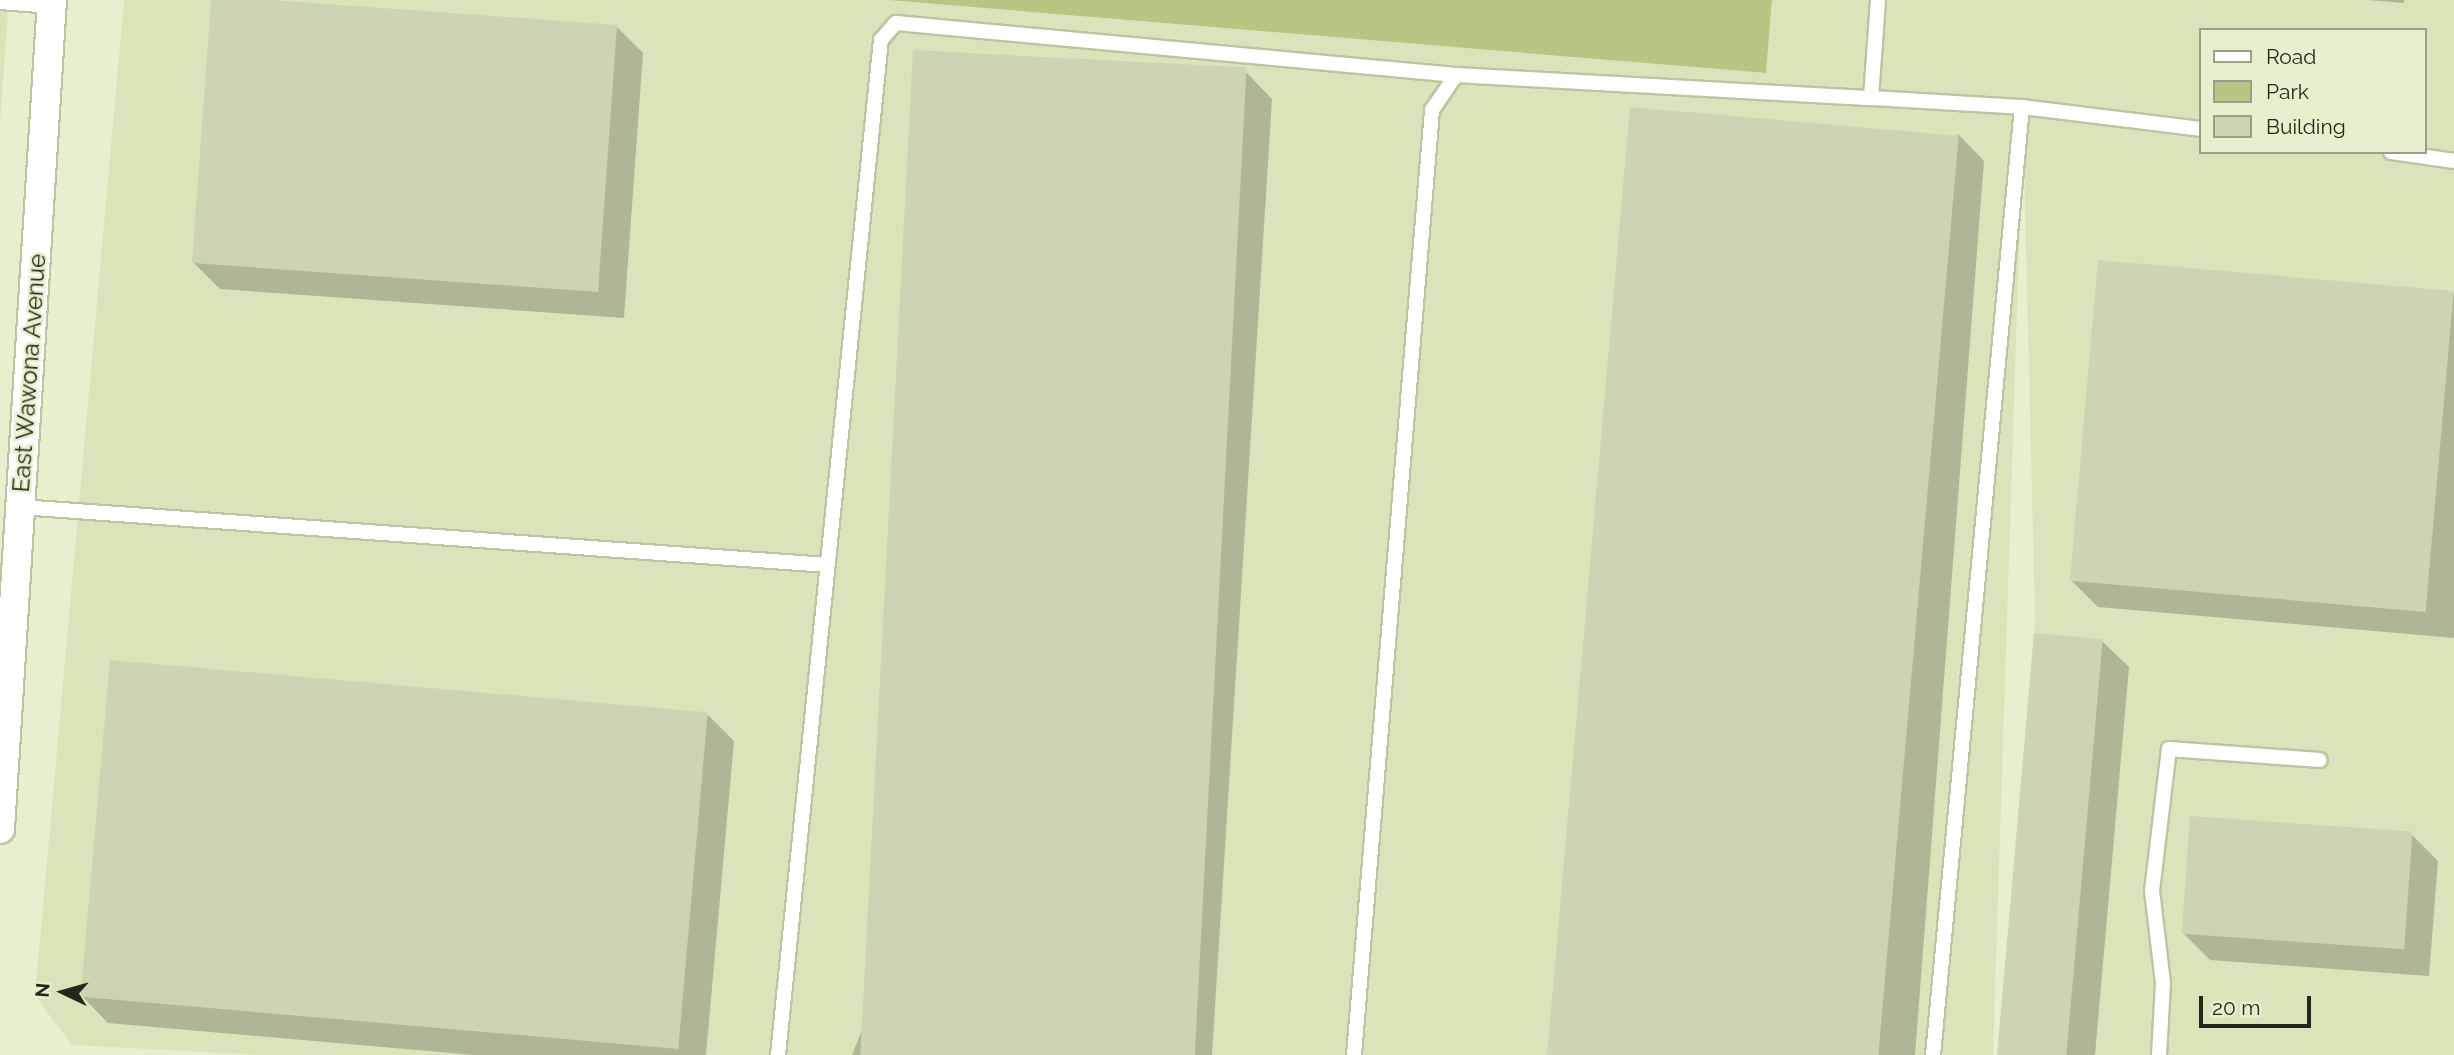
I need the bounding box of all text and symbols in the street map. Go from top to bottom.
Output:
legend [2198,28,2426,154]
text: Road [2266,44,2316,69]
text: Park [2266,79,2309,104]
text: Building [2266,114,2346,139]
street label: East Wawona Avenue [6,252,52,494]
north arrow [28,957,98,1027]
text: N [30,982,54,998]
scale bar [2202,982,2314,1026]
text: 20 m [2212,995,2260,1020]

